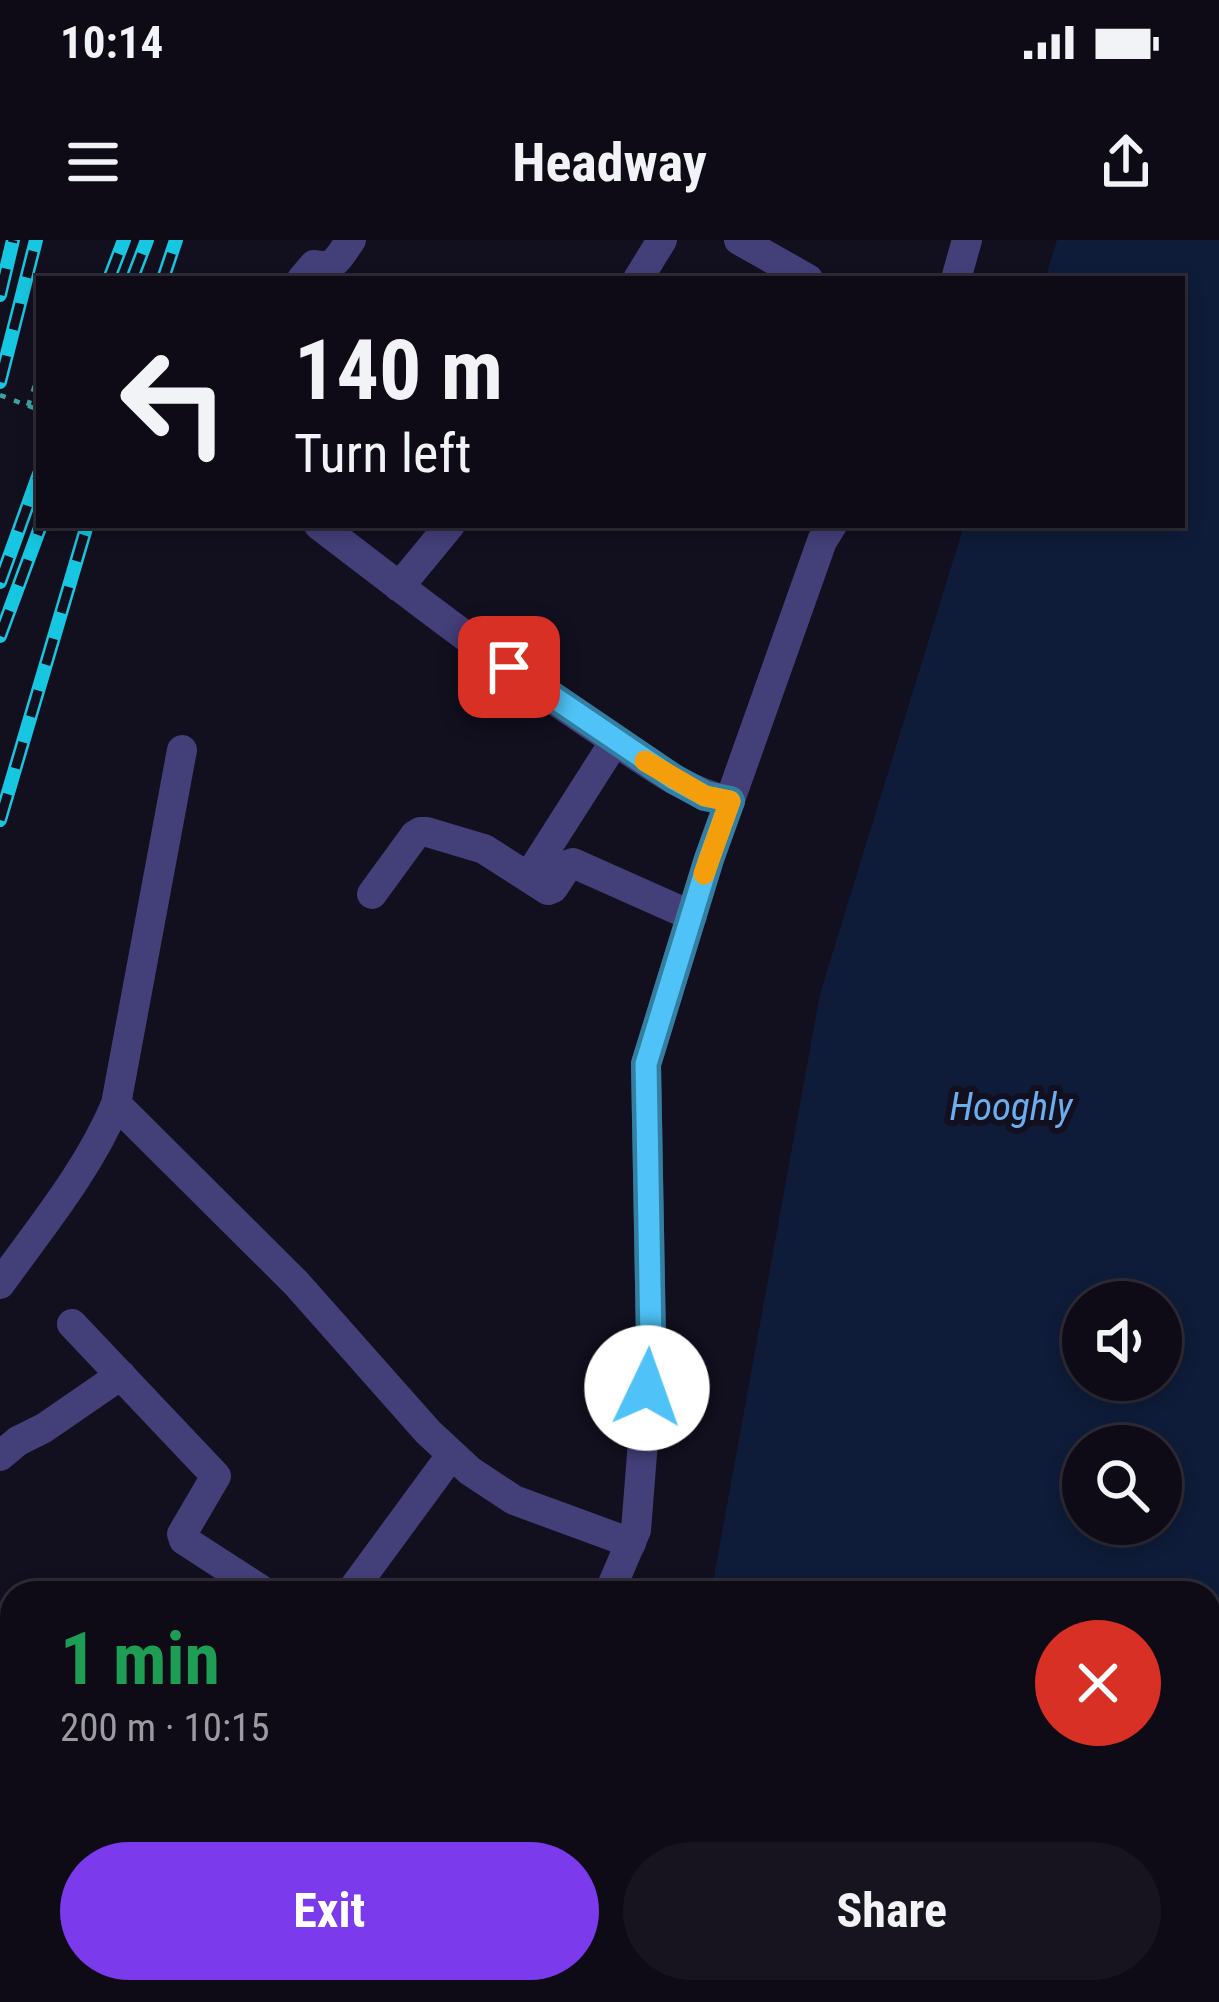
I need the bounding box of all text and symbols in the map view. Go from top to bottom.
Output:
text: 10:14 [60,16,163,69]
icon: menu [60,129,126,195]
icon: share [1093,129,1159,195]
text: Headway [512,131,707,194]
text: 140 m [294,321,503,420]
icon: left [96,324,252,480]
text: Turn left [294,422,471,485]
pin [458,616,560,718]
icon: arrive [476,634,542,700]
water label: Hooghly [950,1084,1074,1130]
map controls [1062,1281,1182,1545]
button: sound [1062,1281,1182,1401]
position arrow [584,1325,710,1451]
button: search [1062,1425,1182,1545]
text: 1 min [60,1617,220,1702]
button: close [1035,1620,1161,1746]
text: 200 m · 10:15 [60,1705,270,1751]
button: Exit [60,1842,599,1980]
button: Share [623,1842,1161,1980]

